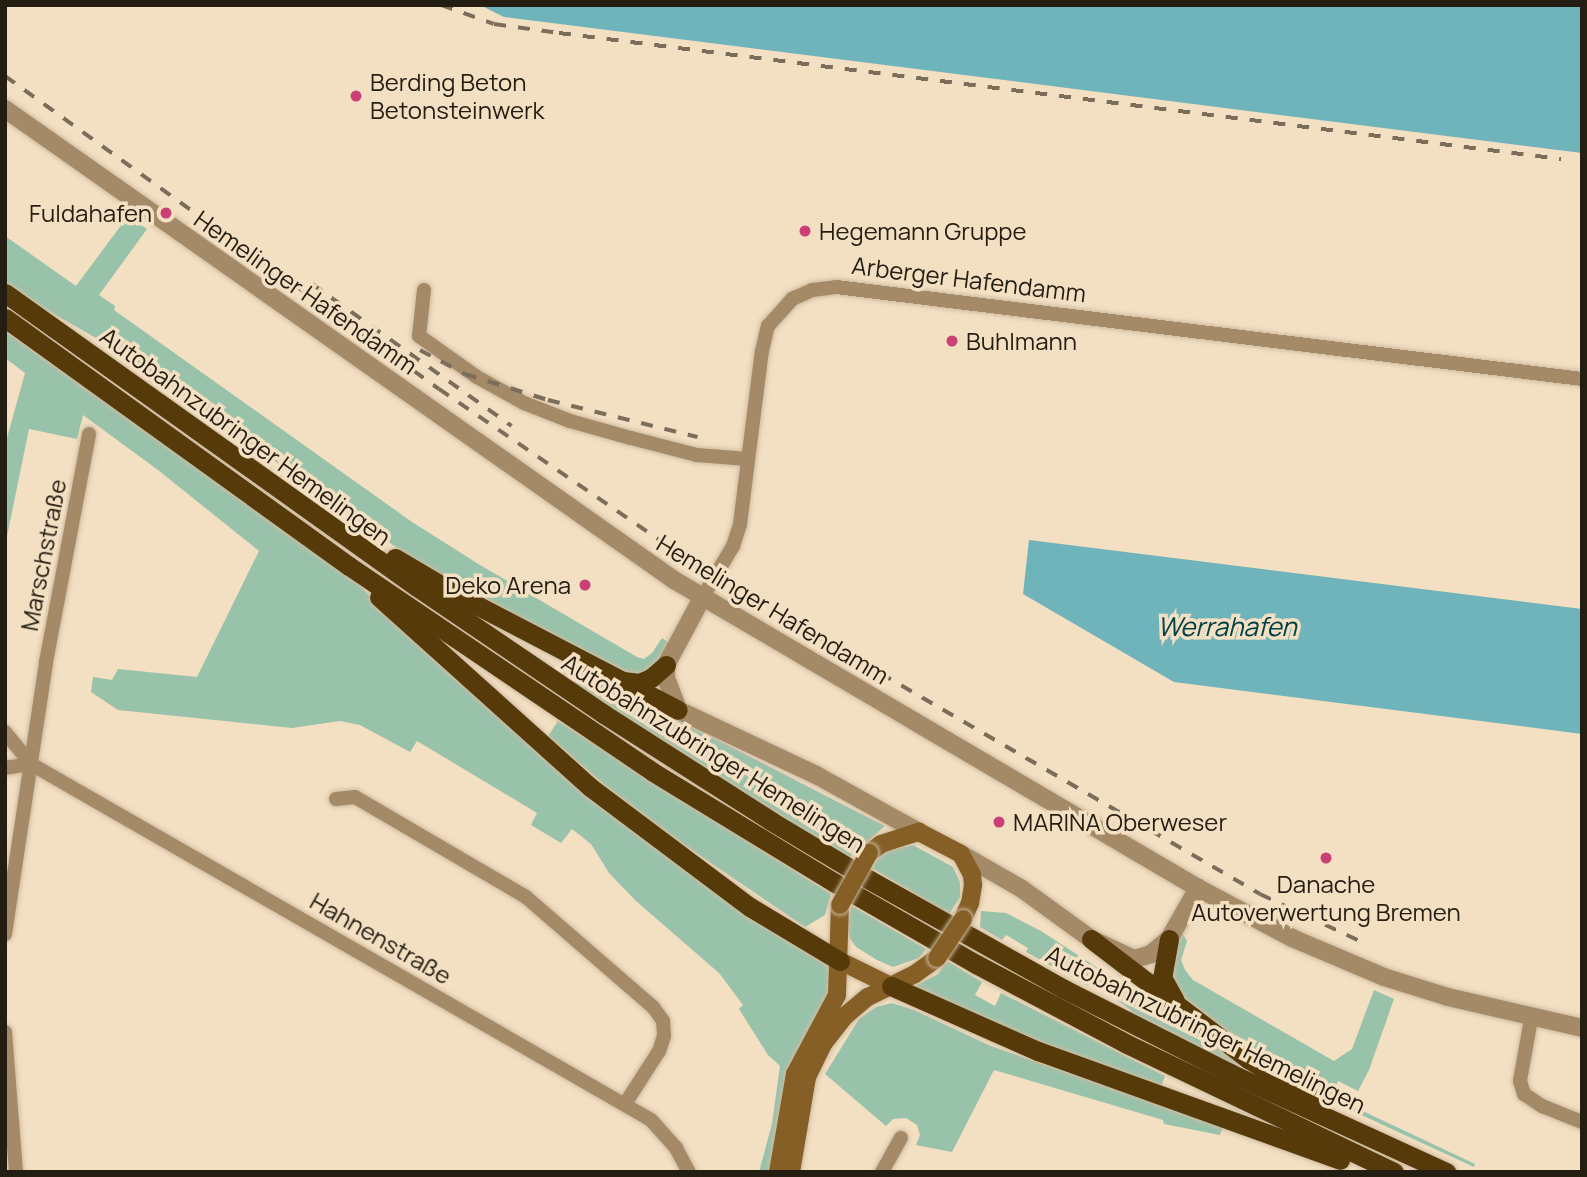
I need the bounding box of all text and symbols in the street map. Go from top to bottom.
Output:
place label: Berding Beton Betonsteinwerk [370,68,544,124]
marker: Berding Beton Betonsteinwerk [348,88,364,104]
place label: Fuldahafen [29,199,152,227]
street label: Hemelinger Hafendamm [189,204,423,380]
marker: Fuldahafen [158,205,174,221]
place label: Hegemann Gruppe [819,217,1027,245]
marker: Hegemann Gruppe [797,223,813,239]
street label: Arberger Hafendamm [850,250,1088,308]
street label: Autobahnzubringer Hemelingen [95,321,397,551]
place label: Buhlmann [966,327,1077,355]
marker: Buhlmann [944,333,960,349]
street label: Marschstraße [14,477,72,633]
street label: Hemelinger Hafendamm [652,528,894,690]
place label: Deko Arena [445,571,571,599]
marker: Deko Arena [577,577,593,593]
water label: Werrahafen [1157,611,1297,643]
street label: Autobahnzubringer Hemelingen [557,647,871,859]
place label: MARINA Oberweser [1013,808,1227,836]
marker: MARINA Oberweser [991,814,1007,830]
marker: Danache Autoverwertung Bremen [1318,850,1334,866]
place label: Danache Autoverwertung Bremen [1191,870,1461,926]
street label: Hahnenstraße [305,886,457,990]
street label: Autobahnzubringer Hemelingen [1041,939,1371,1119]

